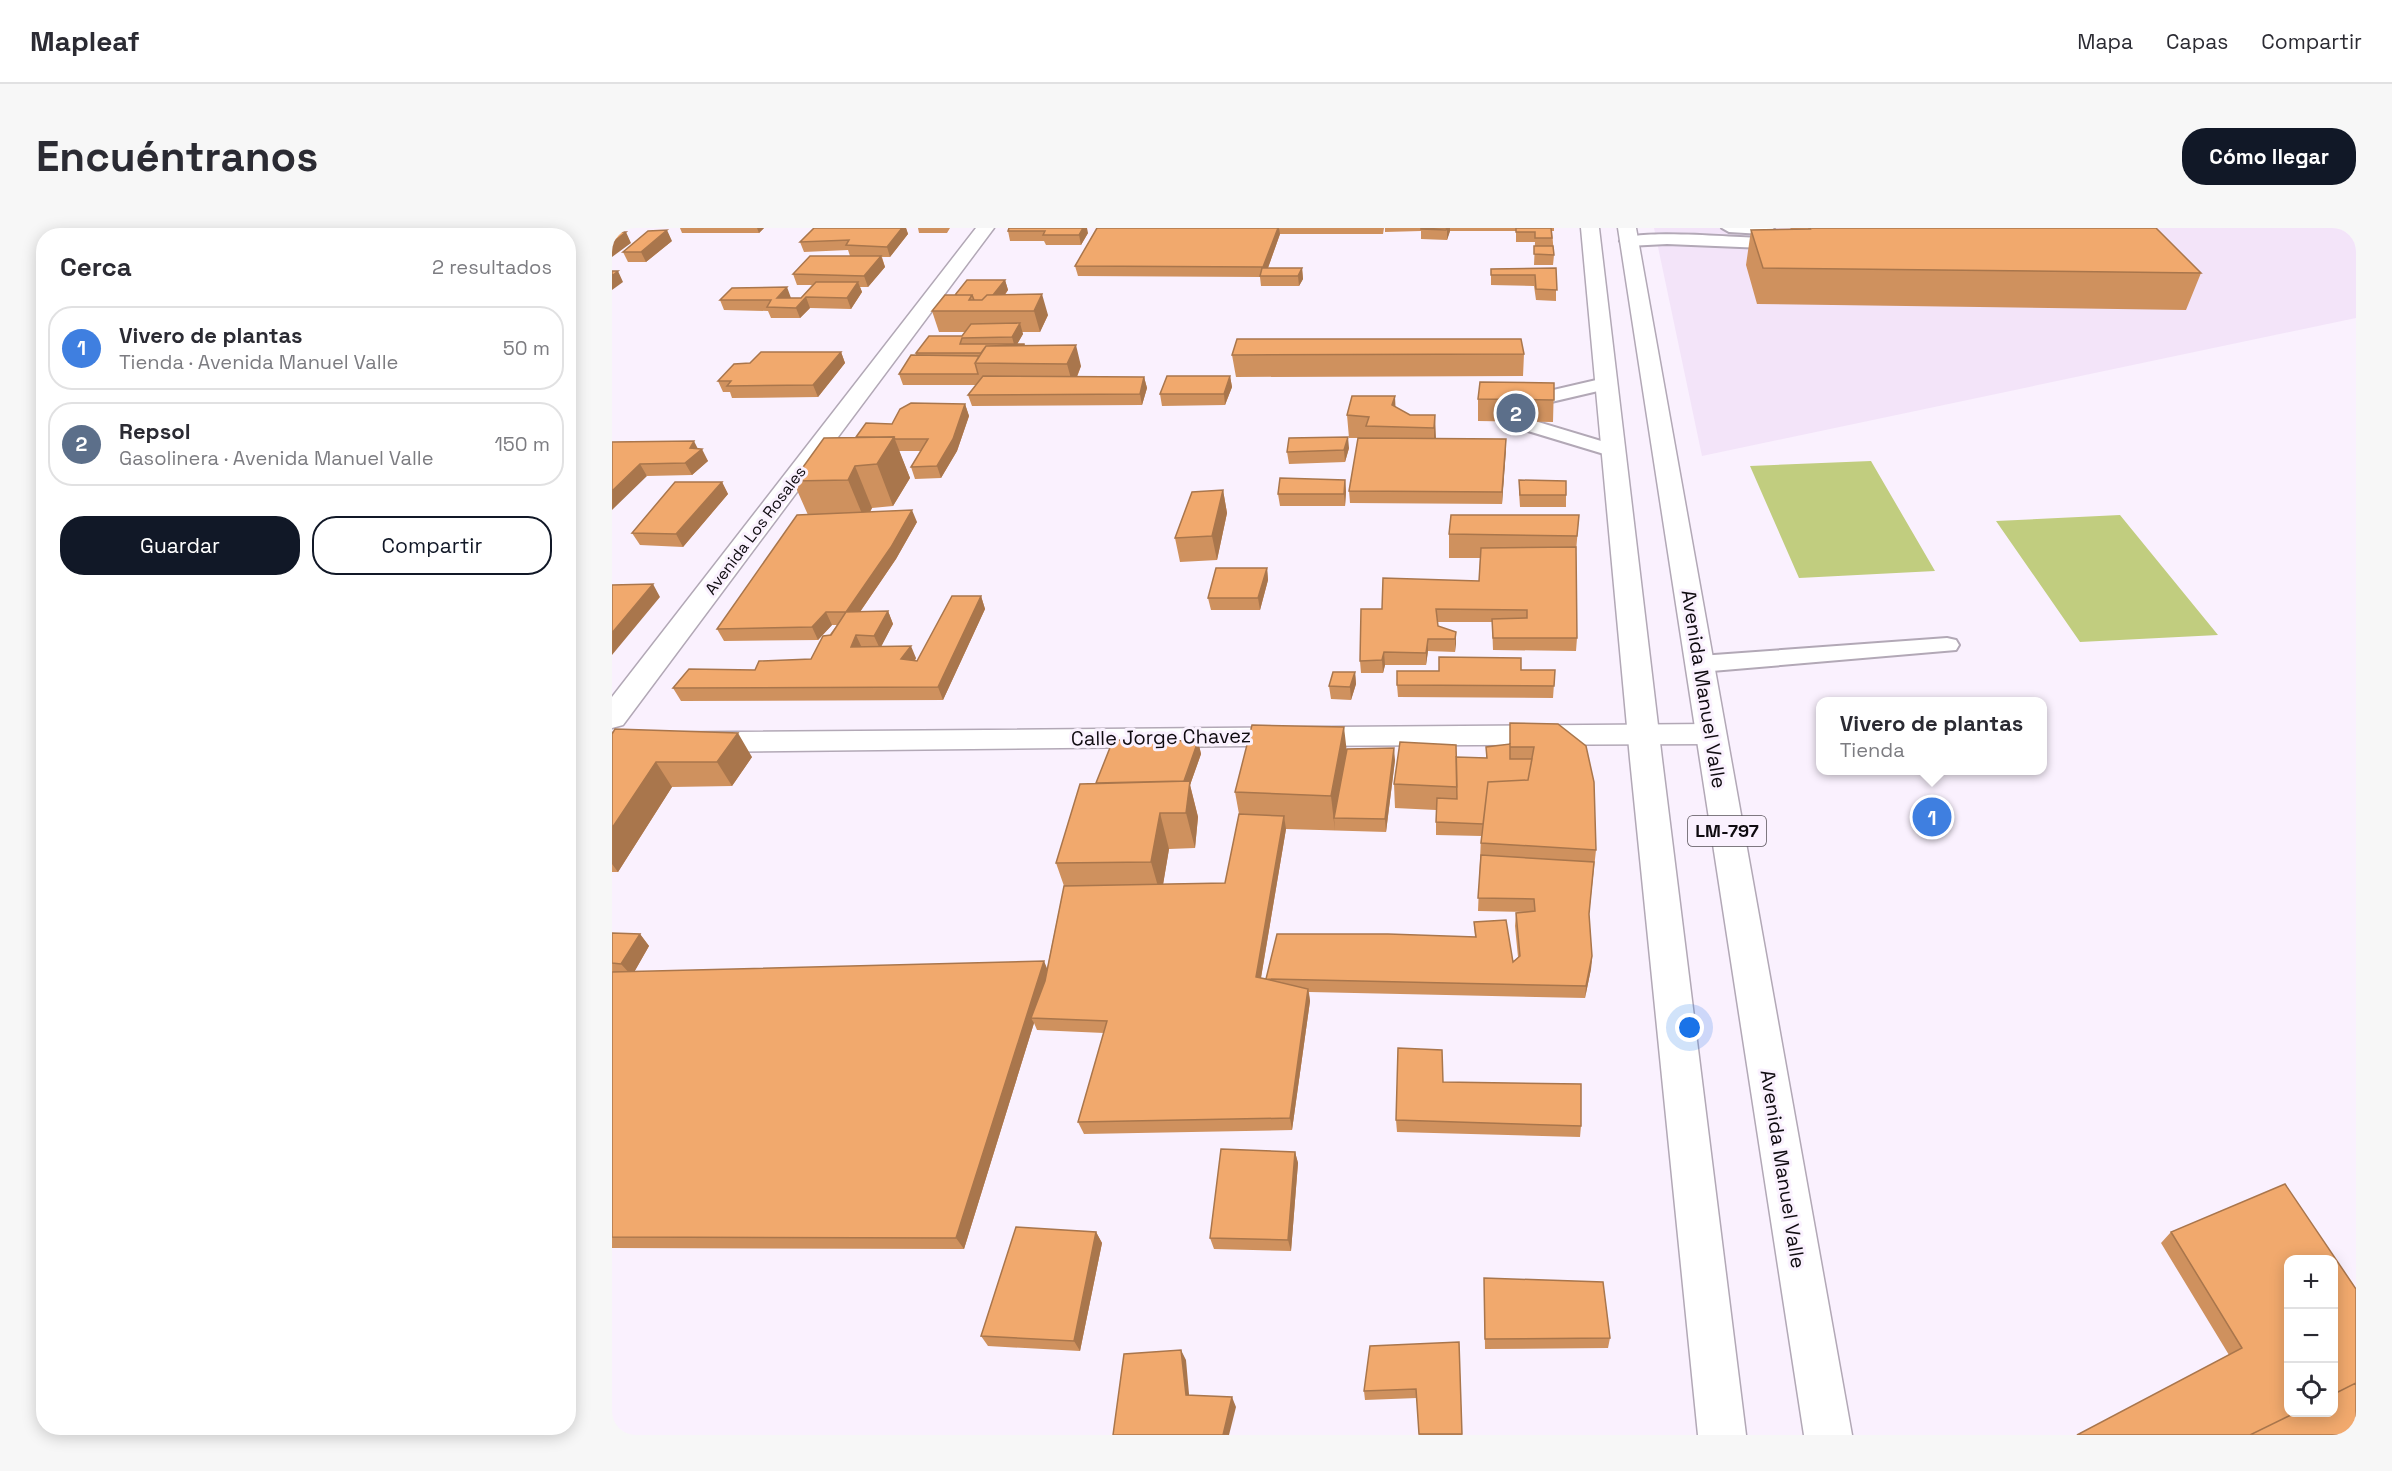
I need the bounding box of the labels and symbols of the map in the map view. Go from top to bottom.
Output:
pin: 2 [1496,390,1536,435]
street label: Avenida Los Rosales [700,462,811,599]
street label: Avenida Manuel Valle [1675,588,1733,790]
street label: Calle Jorge Chavez [1071,722,1251,752]
pin: 1 [1912,794,1952,840]
road number: LM-797 [1688,816,1766,846]
your location [1675,1013,1704,1042]
street label: Avenida Manuel Valle [1754,1068,1812,1270]

